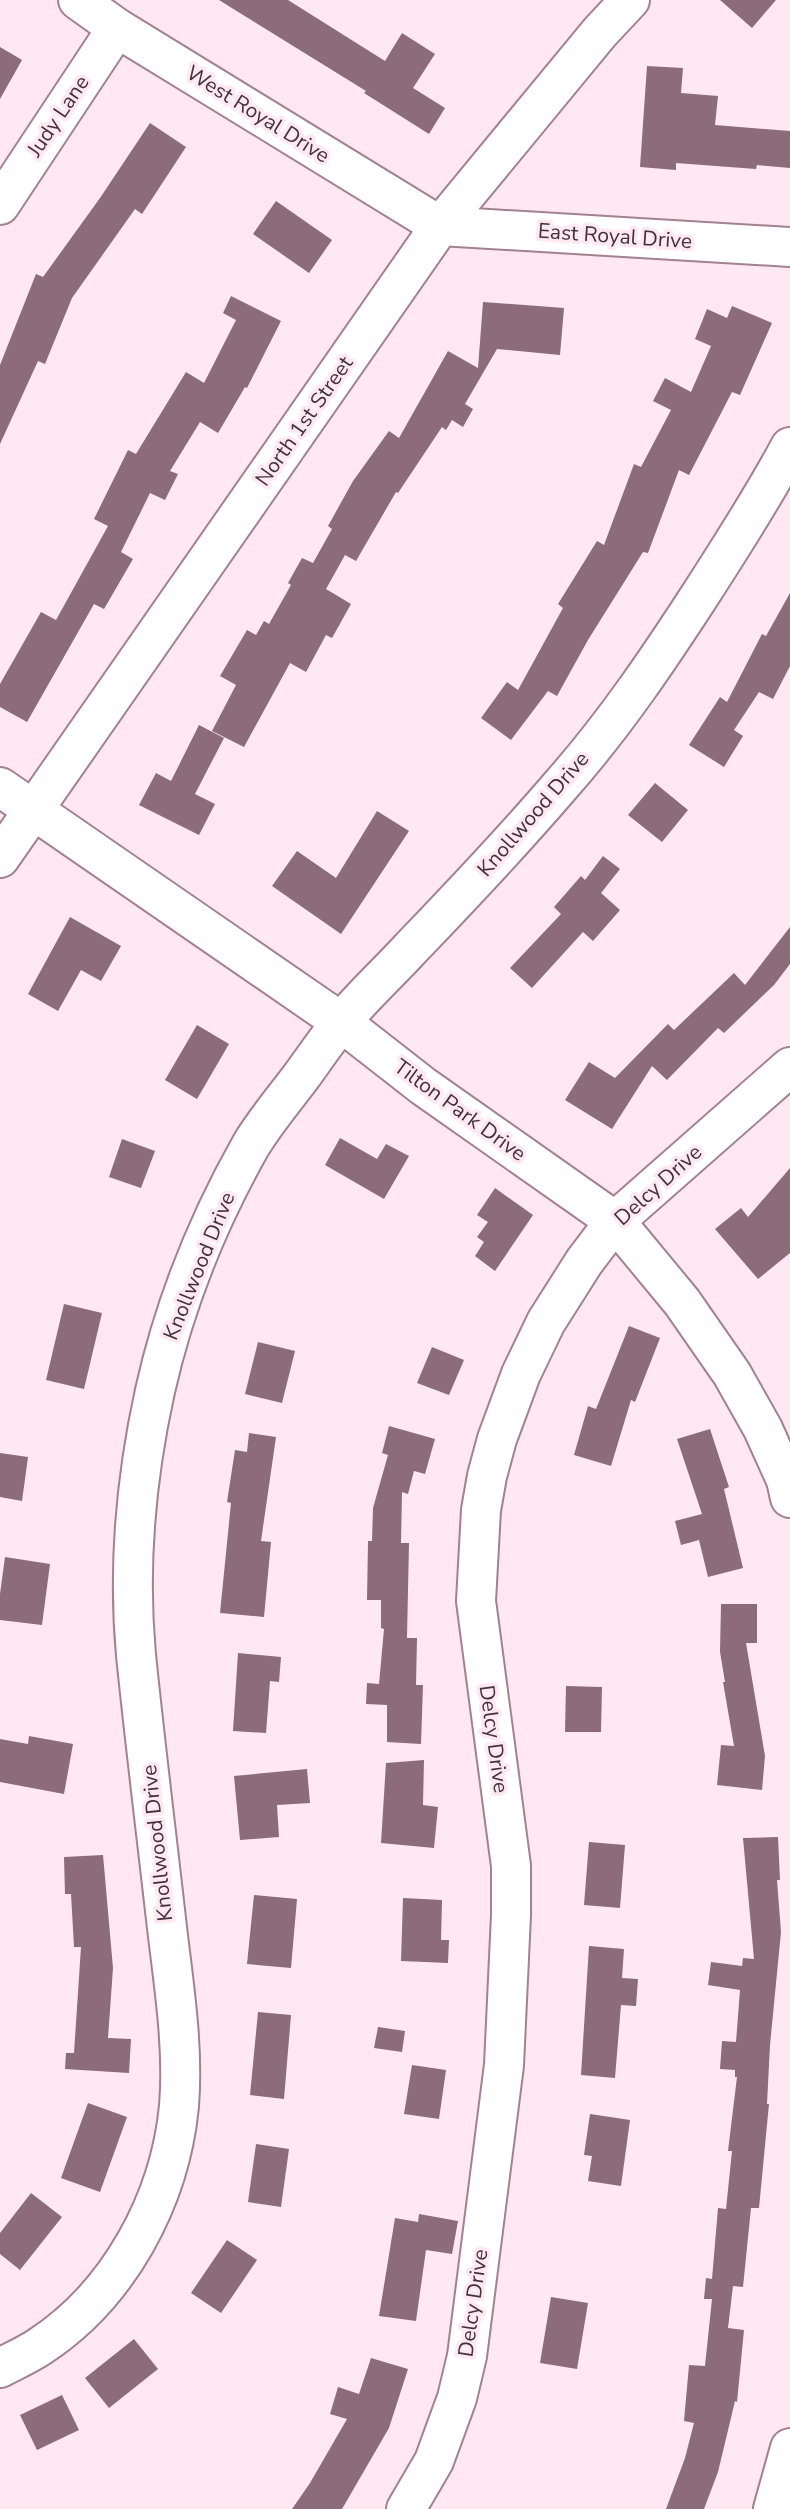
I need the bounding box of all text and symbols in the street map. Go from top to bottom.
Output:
street label: West Royal Drive [181,59,335,169]
street label: Judy Lane [20,70,96,163]
street label: East Royal Drive [537,217,693,255]
street label: North 1st Street [249,350,360,492]
street label: Knollwood Drive [471,745,595,883]
street label: Tilton Park Drive [388,1053,532,1167]
street label: Delcy Drive [608,1138,708,1232]
street label: Knollwood Drive [157,1188,241,1344]
street label: Delcy Drive [473,1683,515,1795]
street label: Knollwood Drive [135,1763,179,1923]
street label: Delcy Drive [452,2247,494,2359]

